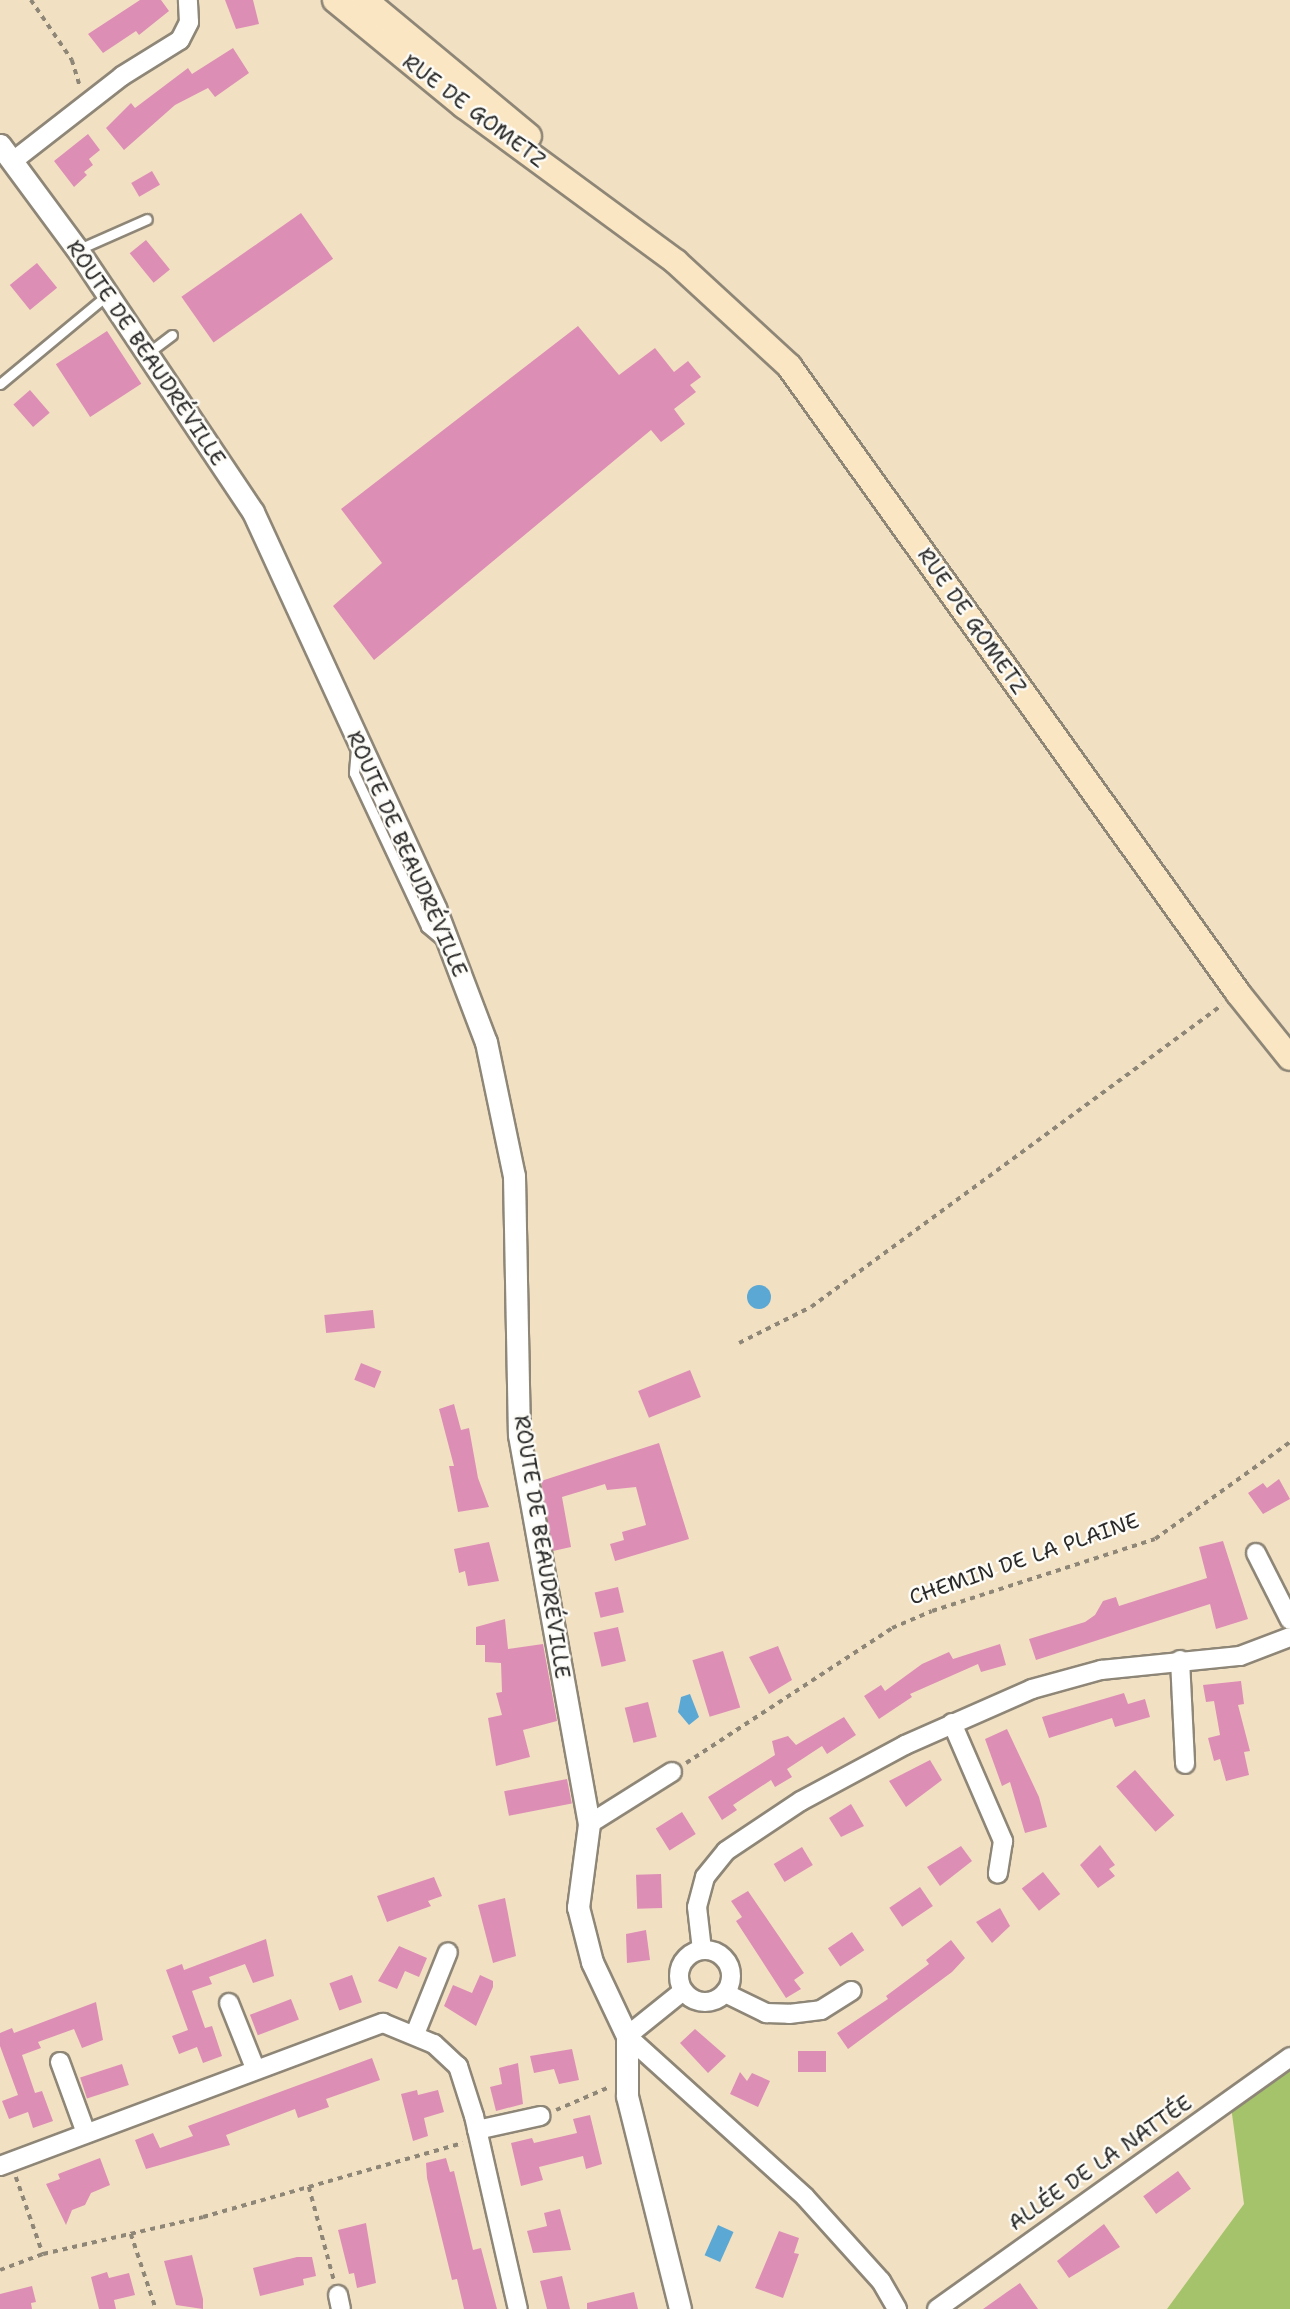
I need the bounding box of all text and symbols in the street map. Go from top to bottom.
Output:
street label: RUE DE GOMETZ [397,49,551,173]
street label: ROUTE DE BEAUDRÉVILLE [61,236,231,470]
street label: RUE DE GOMETZ [912,543,1032,699]
street label: ROUTE DE BEAUDRÉVILLE [341,727,473,981]
street label: ROUTE DE BEAUDRÉVILLE [509,1413,575,1681]
street label: CHEMIN DE LA PLAINE [906,1508,1142,1610]
street label: ALLÉE DE LA NATTÉE [1003,2090,1197,2236]

